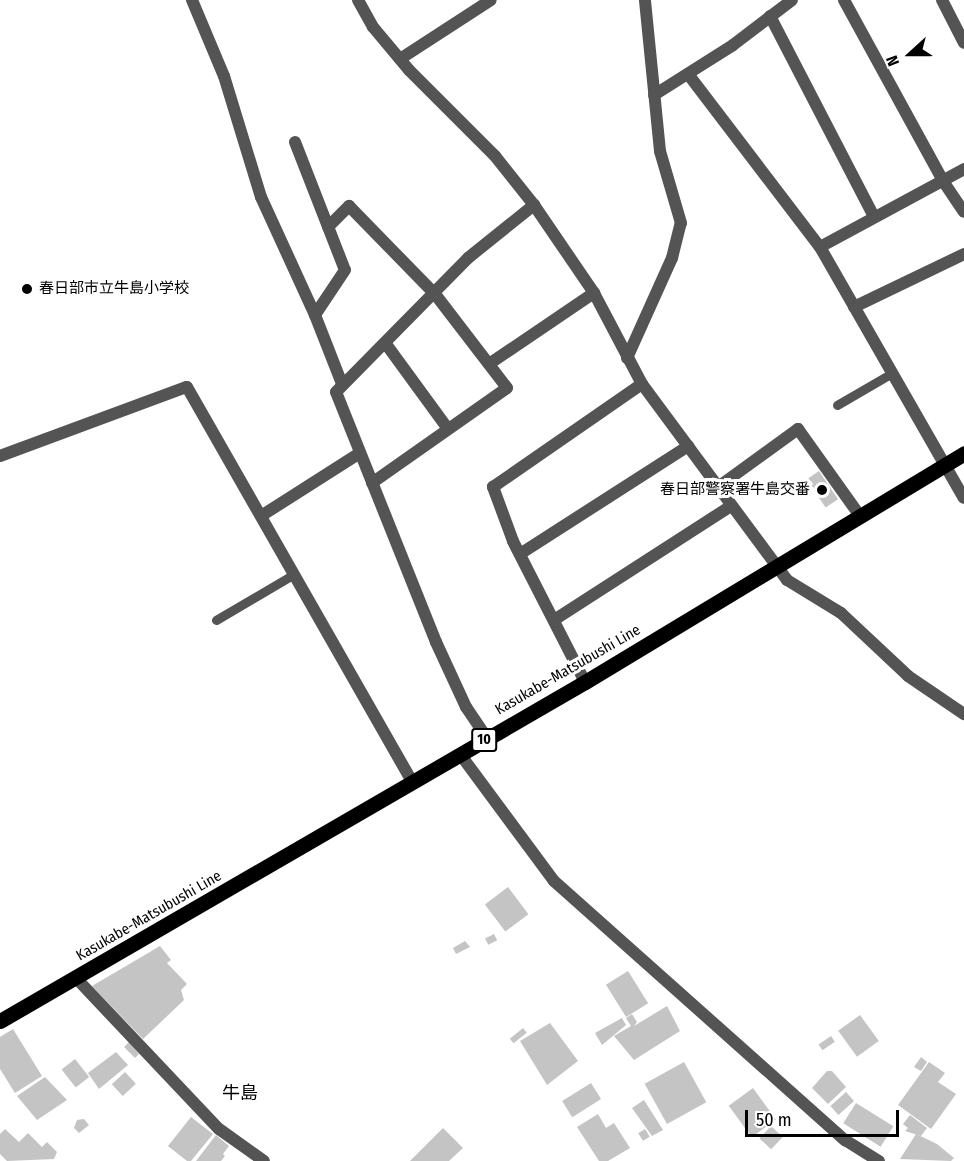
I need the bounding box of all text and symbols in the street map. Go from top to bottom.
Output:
north arrow [880,24,940,84]
text: N [882,53,903,69]
place label: 春日部市立牛島小学校 [39,280,189,298]
marker: 春日部市立牛島小学校 [20,282,34,296]
place label: 春日部警察署牛島交番 [660,481,810,499]
marker: 春日部警察署牛島交番 [815,483,829,497]
street label: Kasukabe-Matsubushi Line [492,621,644,719]
road number: 10 [470,729,498,751]
street label: Kasukabe-Matsubushi Line [73,867,225,965]
district label: 牛島 [222,1082,258,1104]
scale bar [748,1098,902,1136]
text: 50 m [756,1109,792,1131]

